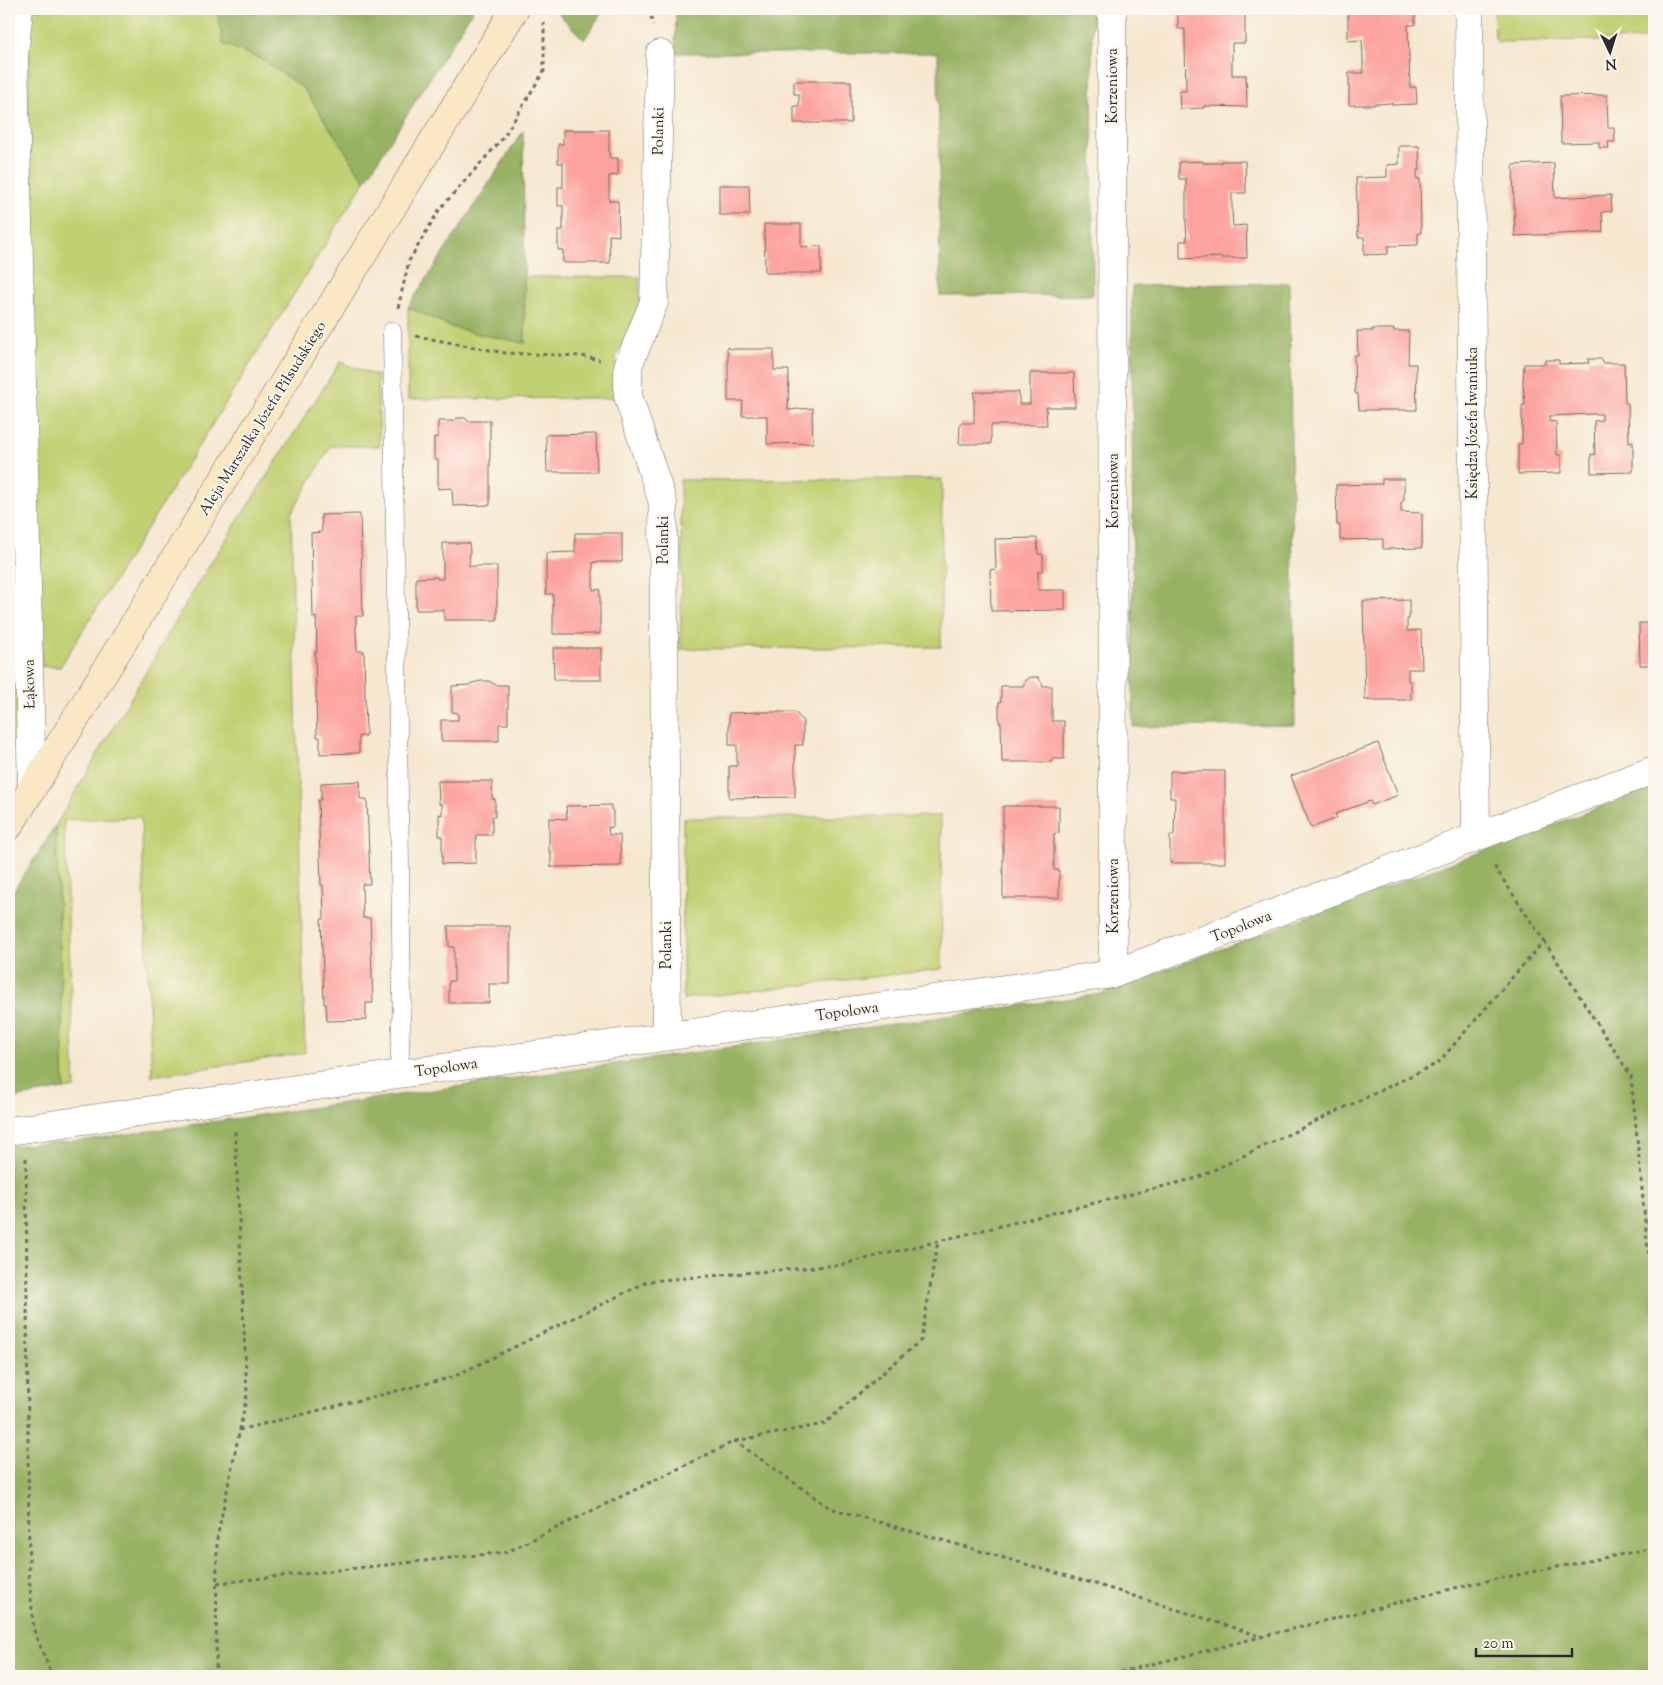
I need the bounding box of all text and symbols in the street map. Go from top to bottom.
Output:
north arrow [1586,28,1636,78]
street label: Korzeniowa [1103,48,1124,124]
text: N [1604,53,1617,73]
street label: Polanki [649,107,670,155]
street label: Aleja Marszałka Józefa Piłsudskiego [195,318,332,520]
street label: Księdza Józefa Iwaniuka [1463,347,1484,499]
street label: Korzeniowa [1104,453,1125,529]
street label: Polanki [654,516,675,564]
street label: Łąkowa [20,659,41,709]
street label: Korzeniowa [1104,858,1125,934]
street label: Topolowa [1208,906,1275,949]
street label: Polanki [657,921,678,969]
street label: Topolowa [814,998,880,1027]
street label: Topolowa [413,1054,479,1083]
scale bar [1476,1625,1572,1657]
text: 20 m [1483,1634,1514,1655]

